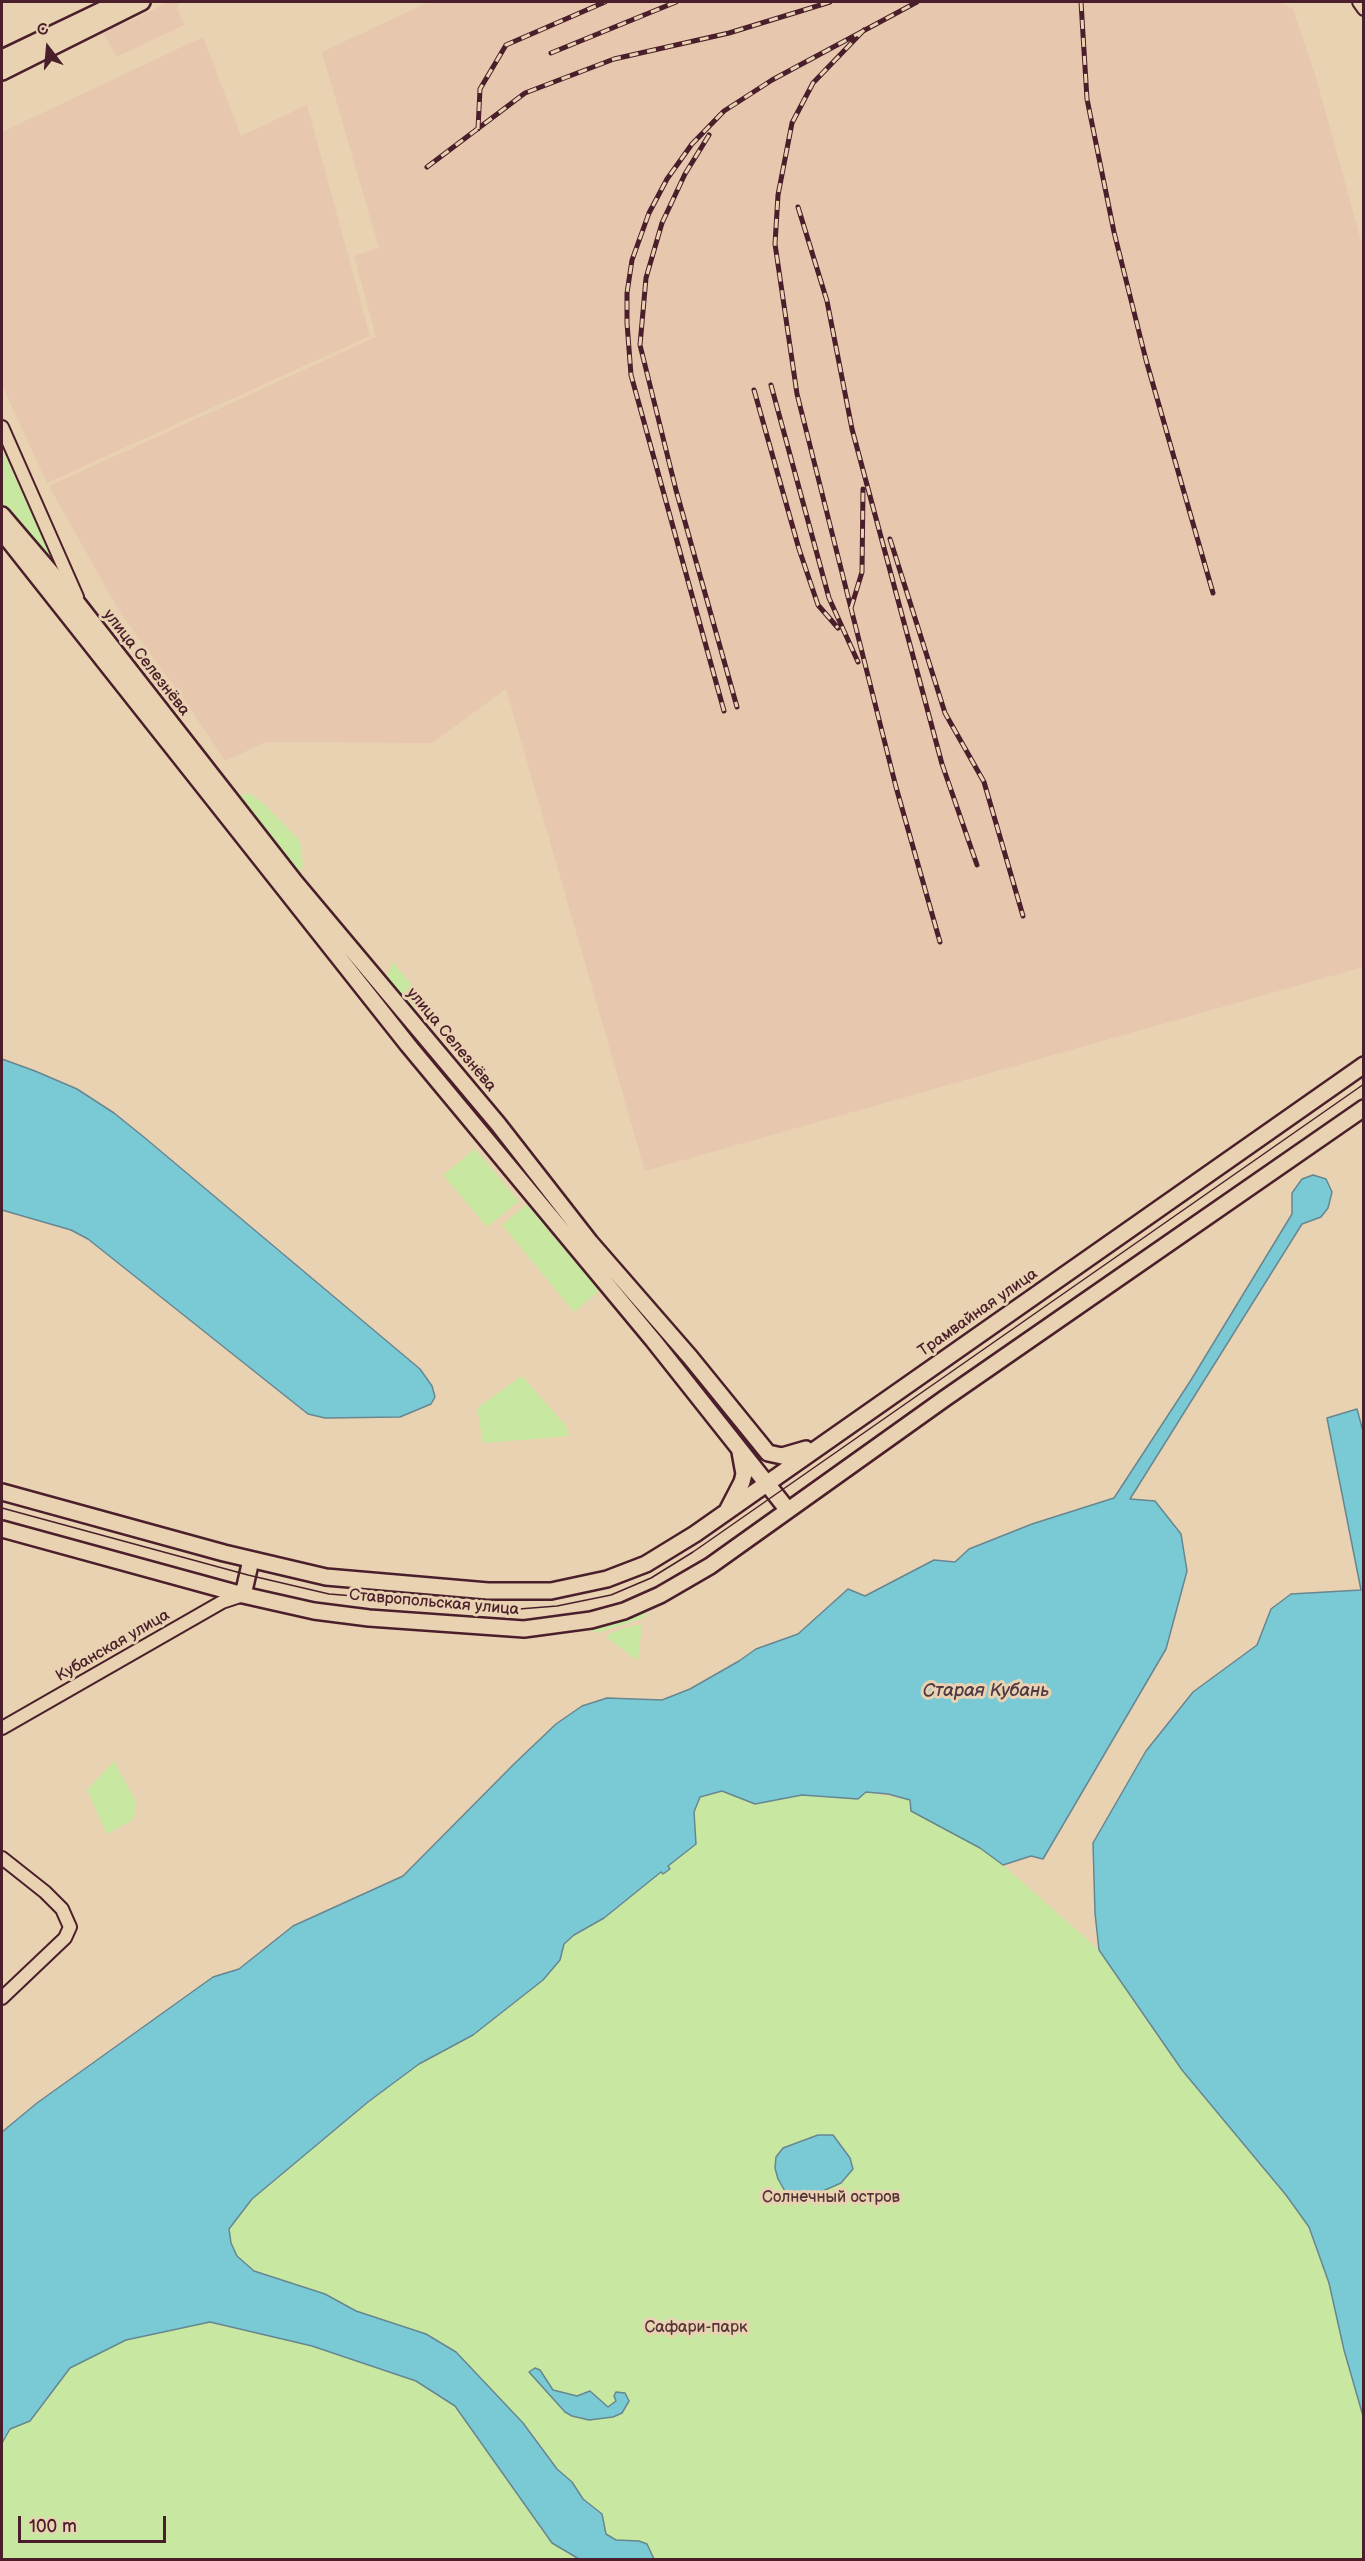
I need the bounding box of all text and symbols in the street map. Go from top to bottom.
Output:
north arrow [18,18,78,78]
text: С [35,20,51,41]
street label: улица Селезнёва [99,606,193,720]
street label: улица Селезнёва [402,984,500,1096]
street label: Трамвайная улица [915,1265,1041,1361]
street label: Ставропольская улица [348,1586,520,1620]
street label: Кубанская улица [53,1606,173,1686]
water label: Старая Кубань [923,1680,1049,1702]
park label: Солнечный остров [762,2188,900,2208]
park label: Сафари-парк [644,2318,748,2338]
scale bar [21,2504,170,2542]
text: 100 m [29,2516,77,2537]

